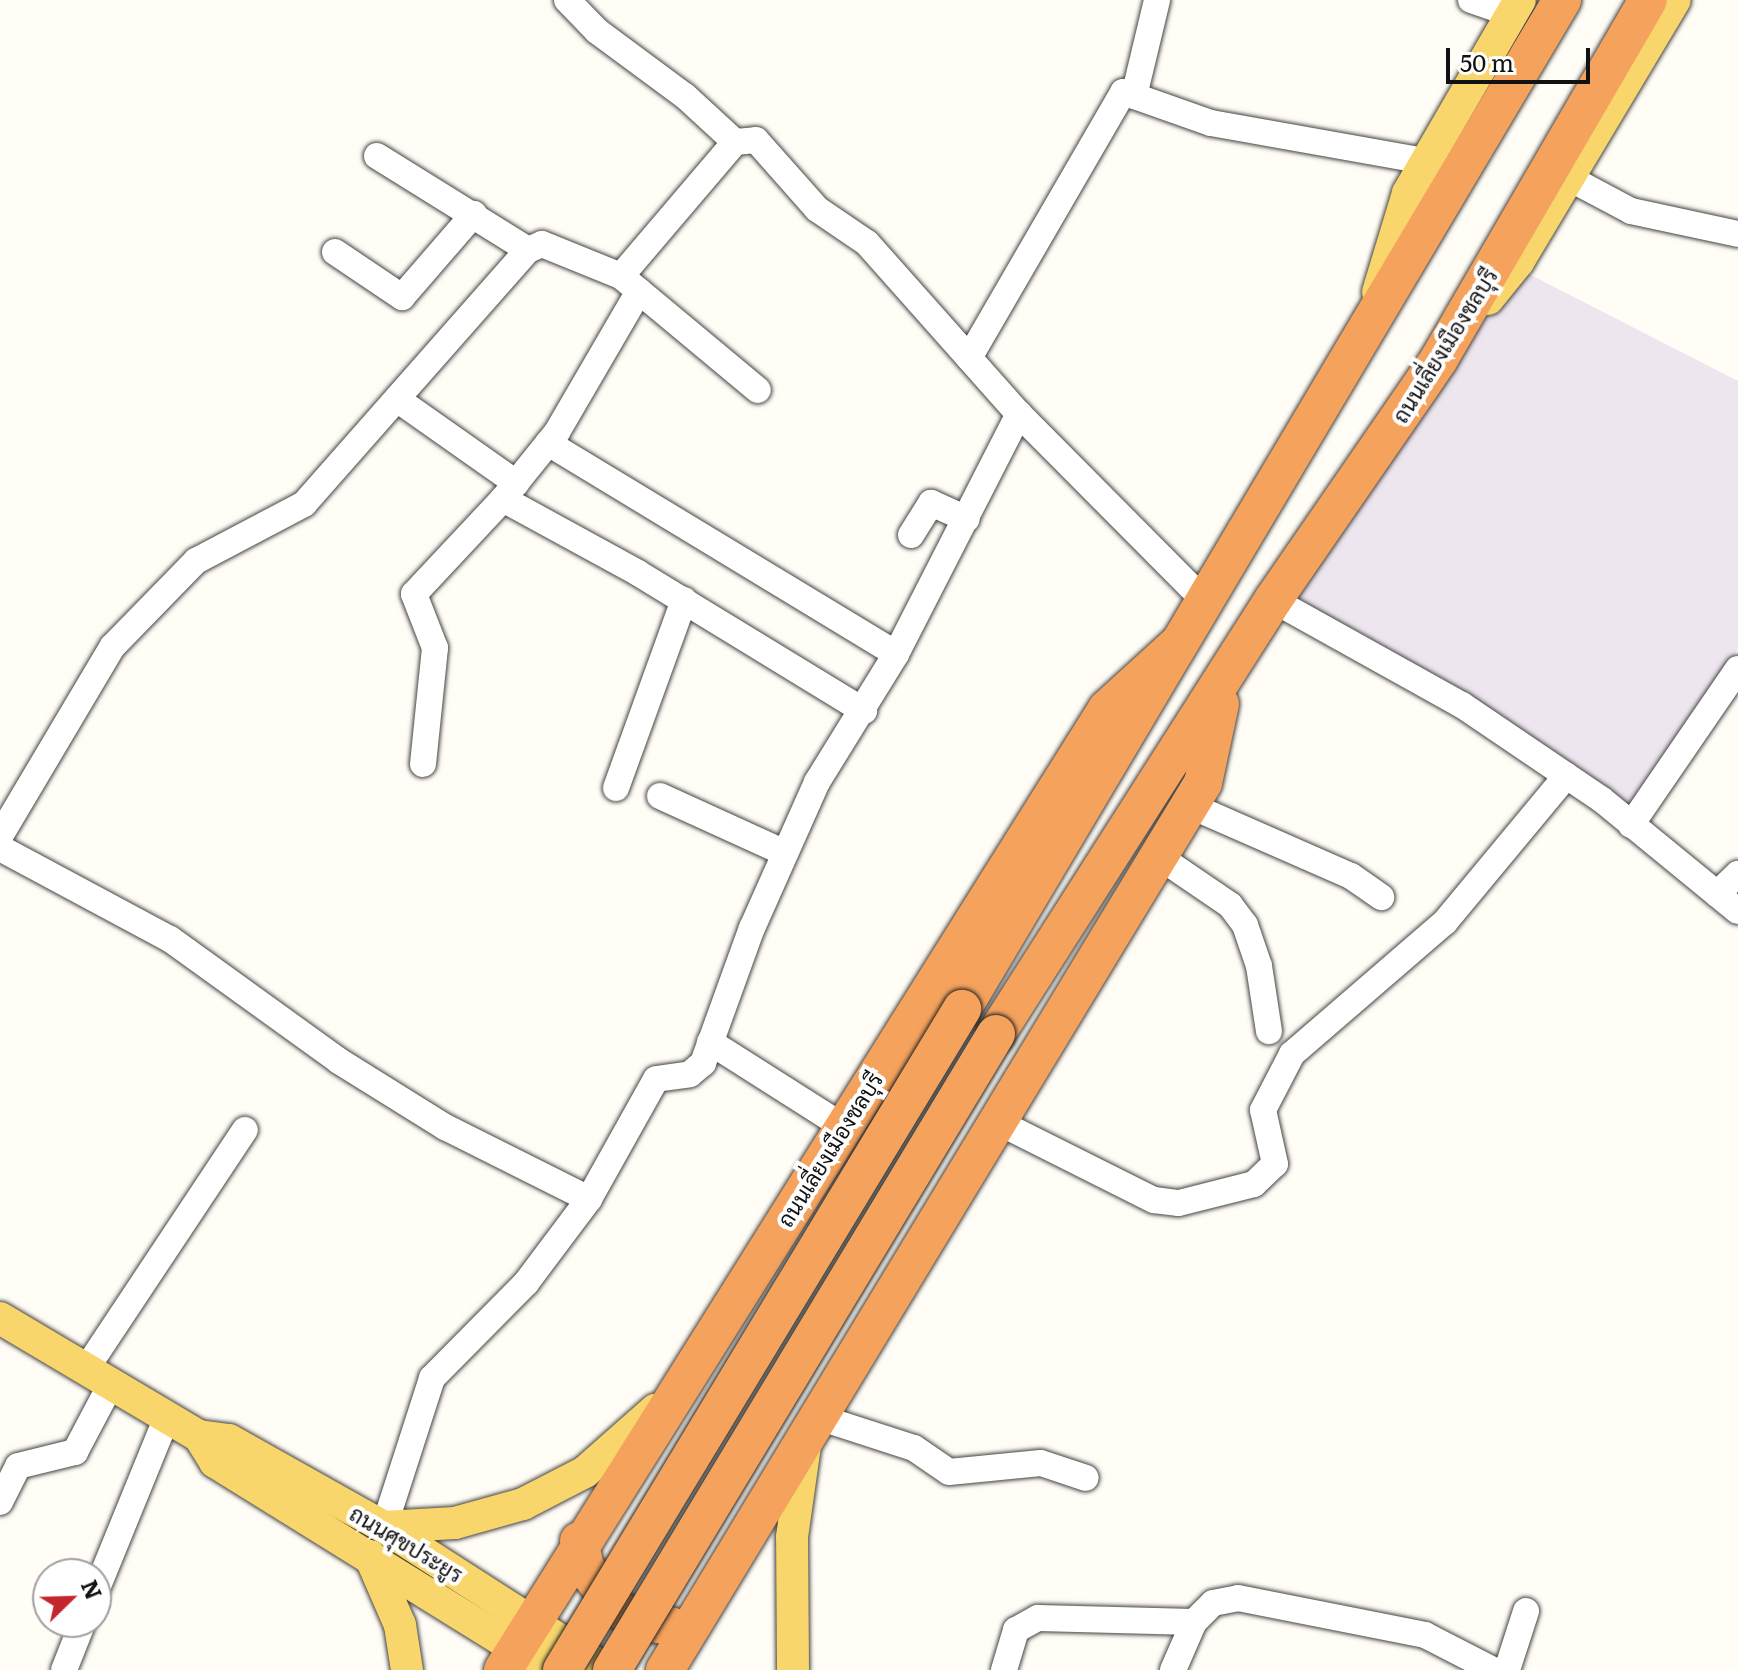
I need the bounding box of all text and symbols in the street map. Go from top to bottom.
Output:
scale bar [1450,32,1594,82]
text: 50 m [1460,44,1514,79]
street label: ถนนเลี่ยงเมืองชลบุรี [1386,263,1502,427]
street label: ถนนเลี่ยงเมืองชลบุรี [771,1067,887,1231]
street label: ถนนศุขประยูร [346,1499,468,1587]
north arrow [32,1558,112,1638]
text: N [74,1574,112,1604]

